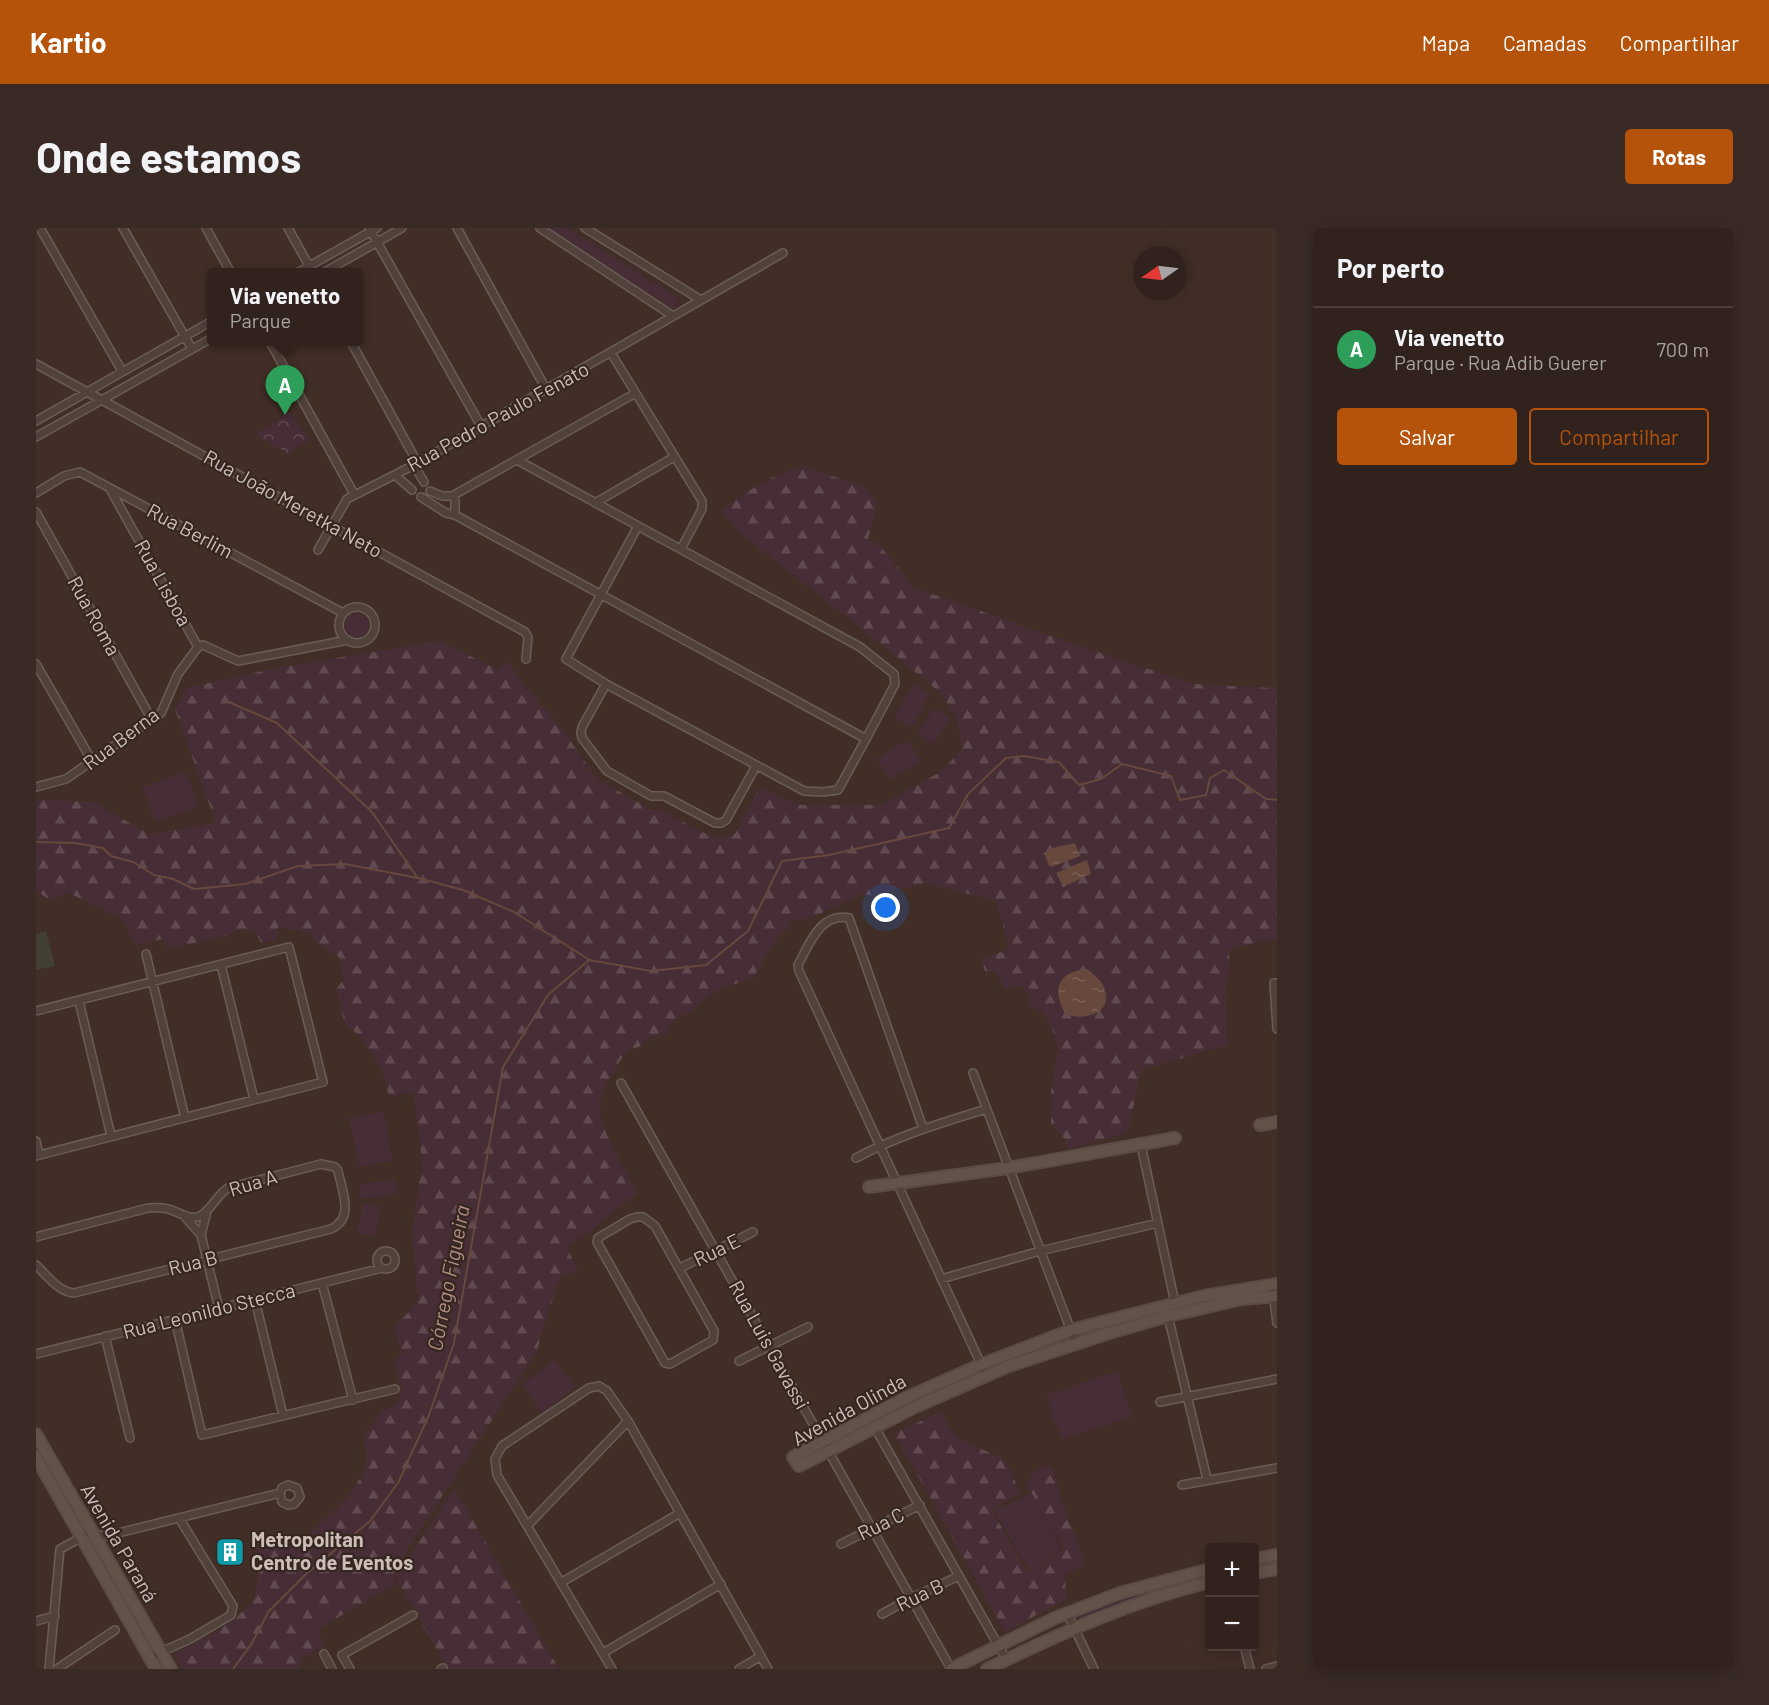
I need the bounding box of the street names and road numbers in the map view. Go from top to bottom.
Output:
street label: Rua Pedro Paulo Fenato [402,356,593,476]
street label: Rua João Meretka Neto [200,444,387,562]
street label: Rua Berlim [143,497,238,563]
street label: Rua Lisboa [130,535,197,630]
street label: Rua Roma [63,572,126,659]
street label: Rua Berna [78,702,163,774]
street label: Rua A [226,1163,280,1201]
street label: Rua E [689,1228,744,1271]
street label: Rua B [166,1244,220,1280]
street label: Rua Luis Gavassi [725,1276,815,1413]
street label: Rua Leonildo Stecca [120,1277,297,1343]
street label: Avenida Olinda [787,1368,910,1450]
street label: Avenida Paraná [76,1479,163,1606]
street label: Rua C [853,1502,908,1545]
street label: Rua B [892,1572,947,1616]

